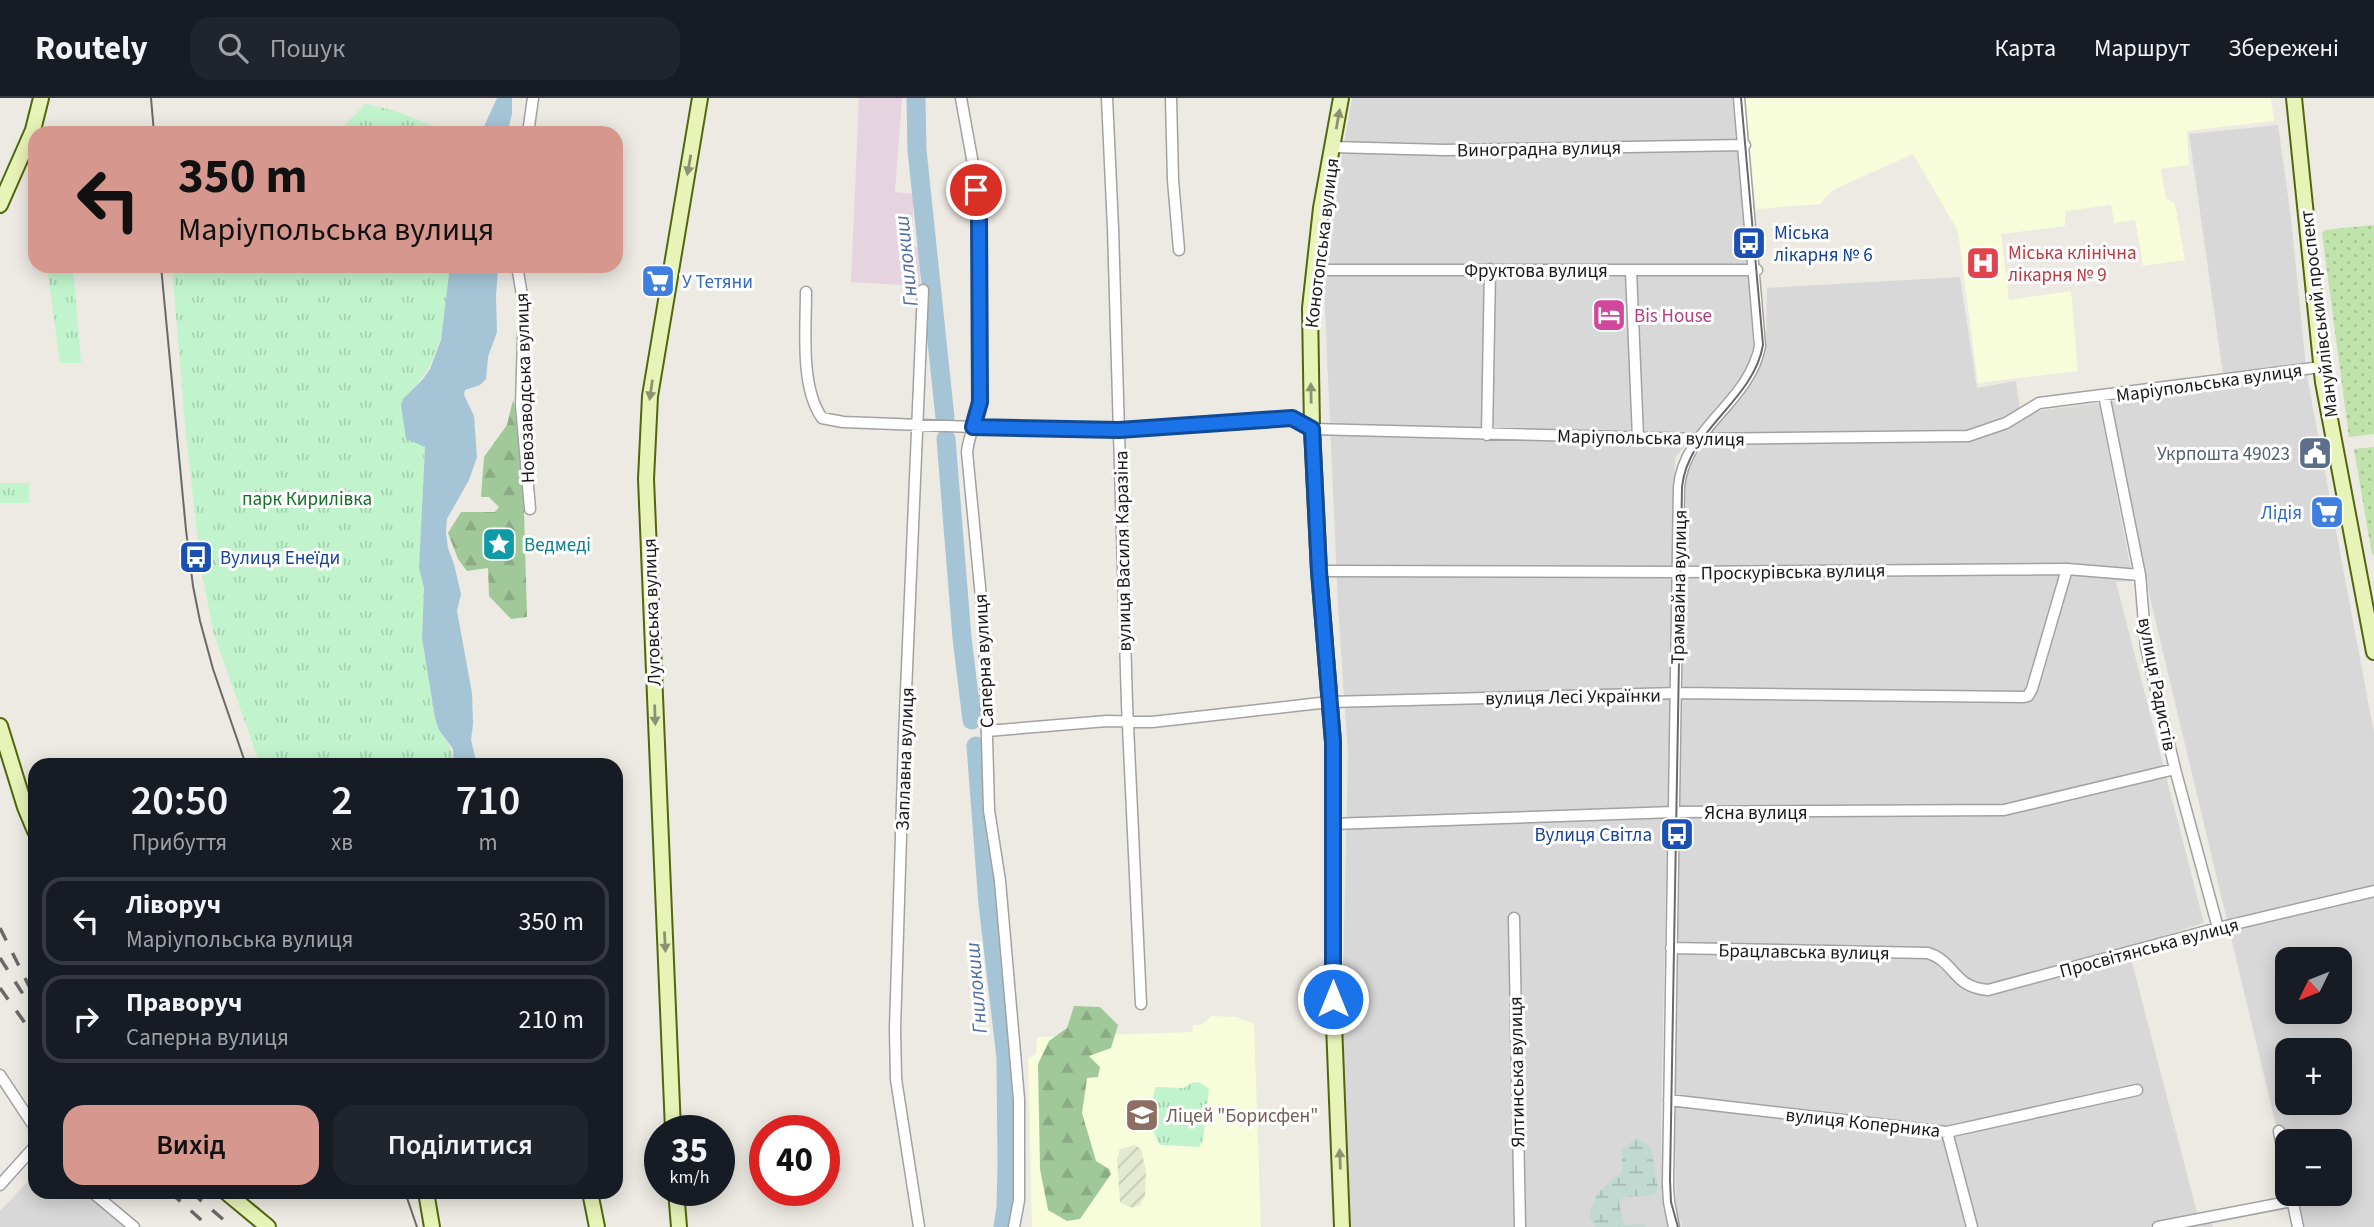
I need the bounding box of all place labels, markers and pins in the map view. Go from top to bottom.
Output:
pin [946,160,1006,220]
place label: Міська лікарня № 6 [1774,220,1873,269]
bus stop icon: Міська лікарня № 6 [1730,224,1768,262]
place label: Міська клінічна лікарня № 9 [2008,240,2137,289]
hospital icon: Міська клінічна лікарня № 9 [1964,244,2002,282]
supermarket icon: У Тетяни [639,262,677,300]
place label: У Тетяни [682,269,753,296]
hotel icon: Bis House [1590,296,1628,334]
place label: Bis House [1634,303,1712,330]
public building icon: Укрпошта 49023 [2296,434,2334,472]
place label: Укрпошта 49023 [2157,441,2290,468]
supermarket icon: Лідія [2308,493,2346,531]
place label: Лідія [2261,500,2302,527]
place icon: Ведмеді [480,525,518,563]
place label: Ведмеді [524,532,591,559]
bus stop icon: Вулиця Енеїди [177,538,215,576]
place label: Вулиця Енеїди [220,545,340,572]
bus stop icon: Вулиця Світла [1658,815,1696,853]
place label: Вулиця Світла [1535,822,1652,849]
school or university icon: Ліцей "Борисфен" [1123,1096,1161,1134]
place label: Ліцей "Борисфен" [1166,1103,1318,1130]

